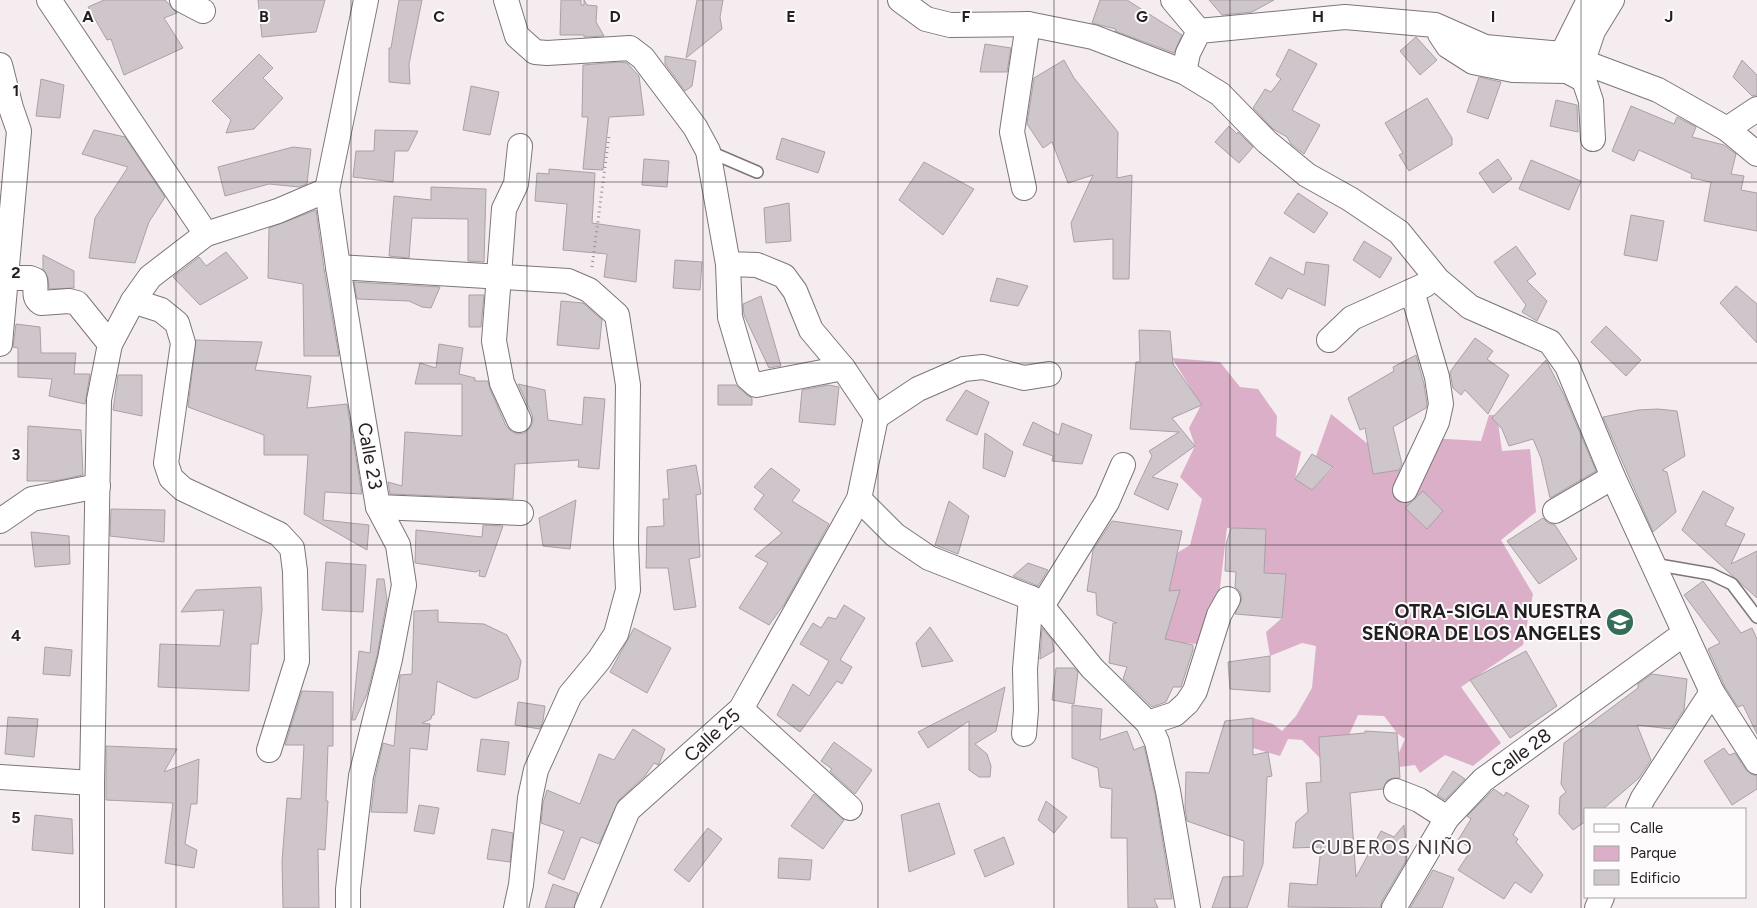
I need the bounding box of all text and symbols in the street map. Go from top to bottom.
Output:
text: A [82,7,94,26]
text: B [259,7,269,26]
text: C [433,7,445,26]
text: D [609,7,621,26]
text: E [786,7,796,26]
text: F [962,7,971,26]
text: G [1136,7,1148,26]
text: H [1312,7,1324,26]
text: I [1491,7,1495,26]
text: J [1665,7,1673,26]
text: 1 [13,81,19,100]
text: 2 [11,263,21,282]
street label: Calle 23 [353,421,387,491]
text: 3 [12,445,21,464]
place label: OTRA-SIGLA NUESTRA SEÑORA DE LOS ANGELES [1362,600,1601,645]
school or university icon: OTRA-SIGLA NUESTRA SEÑORA DE LOS ANGELES [1605,607,1635,637]
text: 4 [11,626,21,645]
street label: Calle 25 [679,703,745,767]
street label: Calle 28 [1486,723,1556,783]
text: 5 [11,808,21,827]
legend [1584,808,1747,898]
text: Calle [1630,819,1663,837]
district label: CUBEROS NIÑO [1311,835,1473,859]
text: Parque [1630,844,1677,862]
text: Edificio [1630,869,1681,887]

